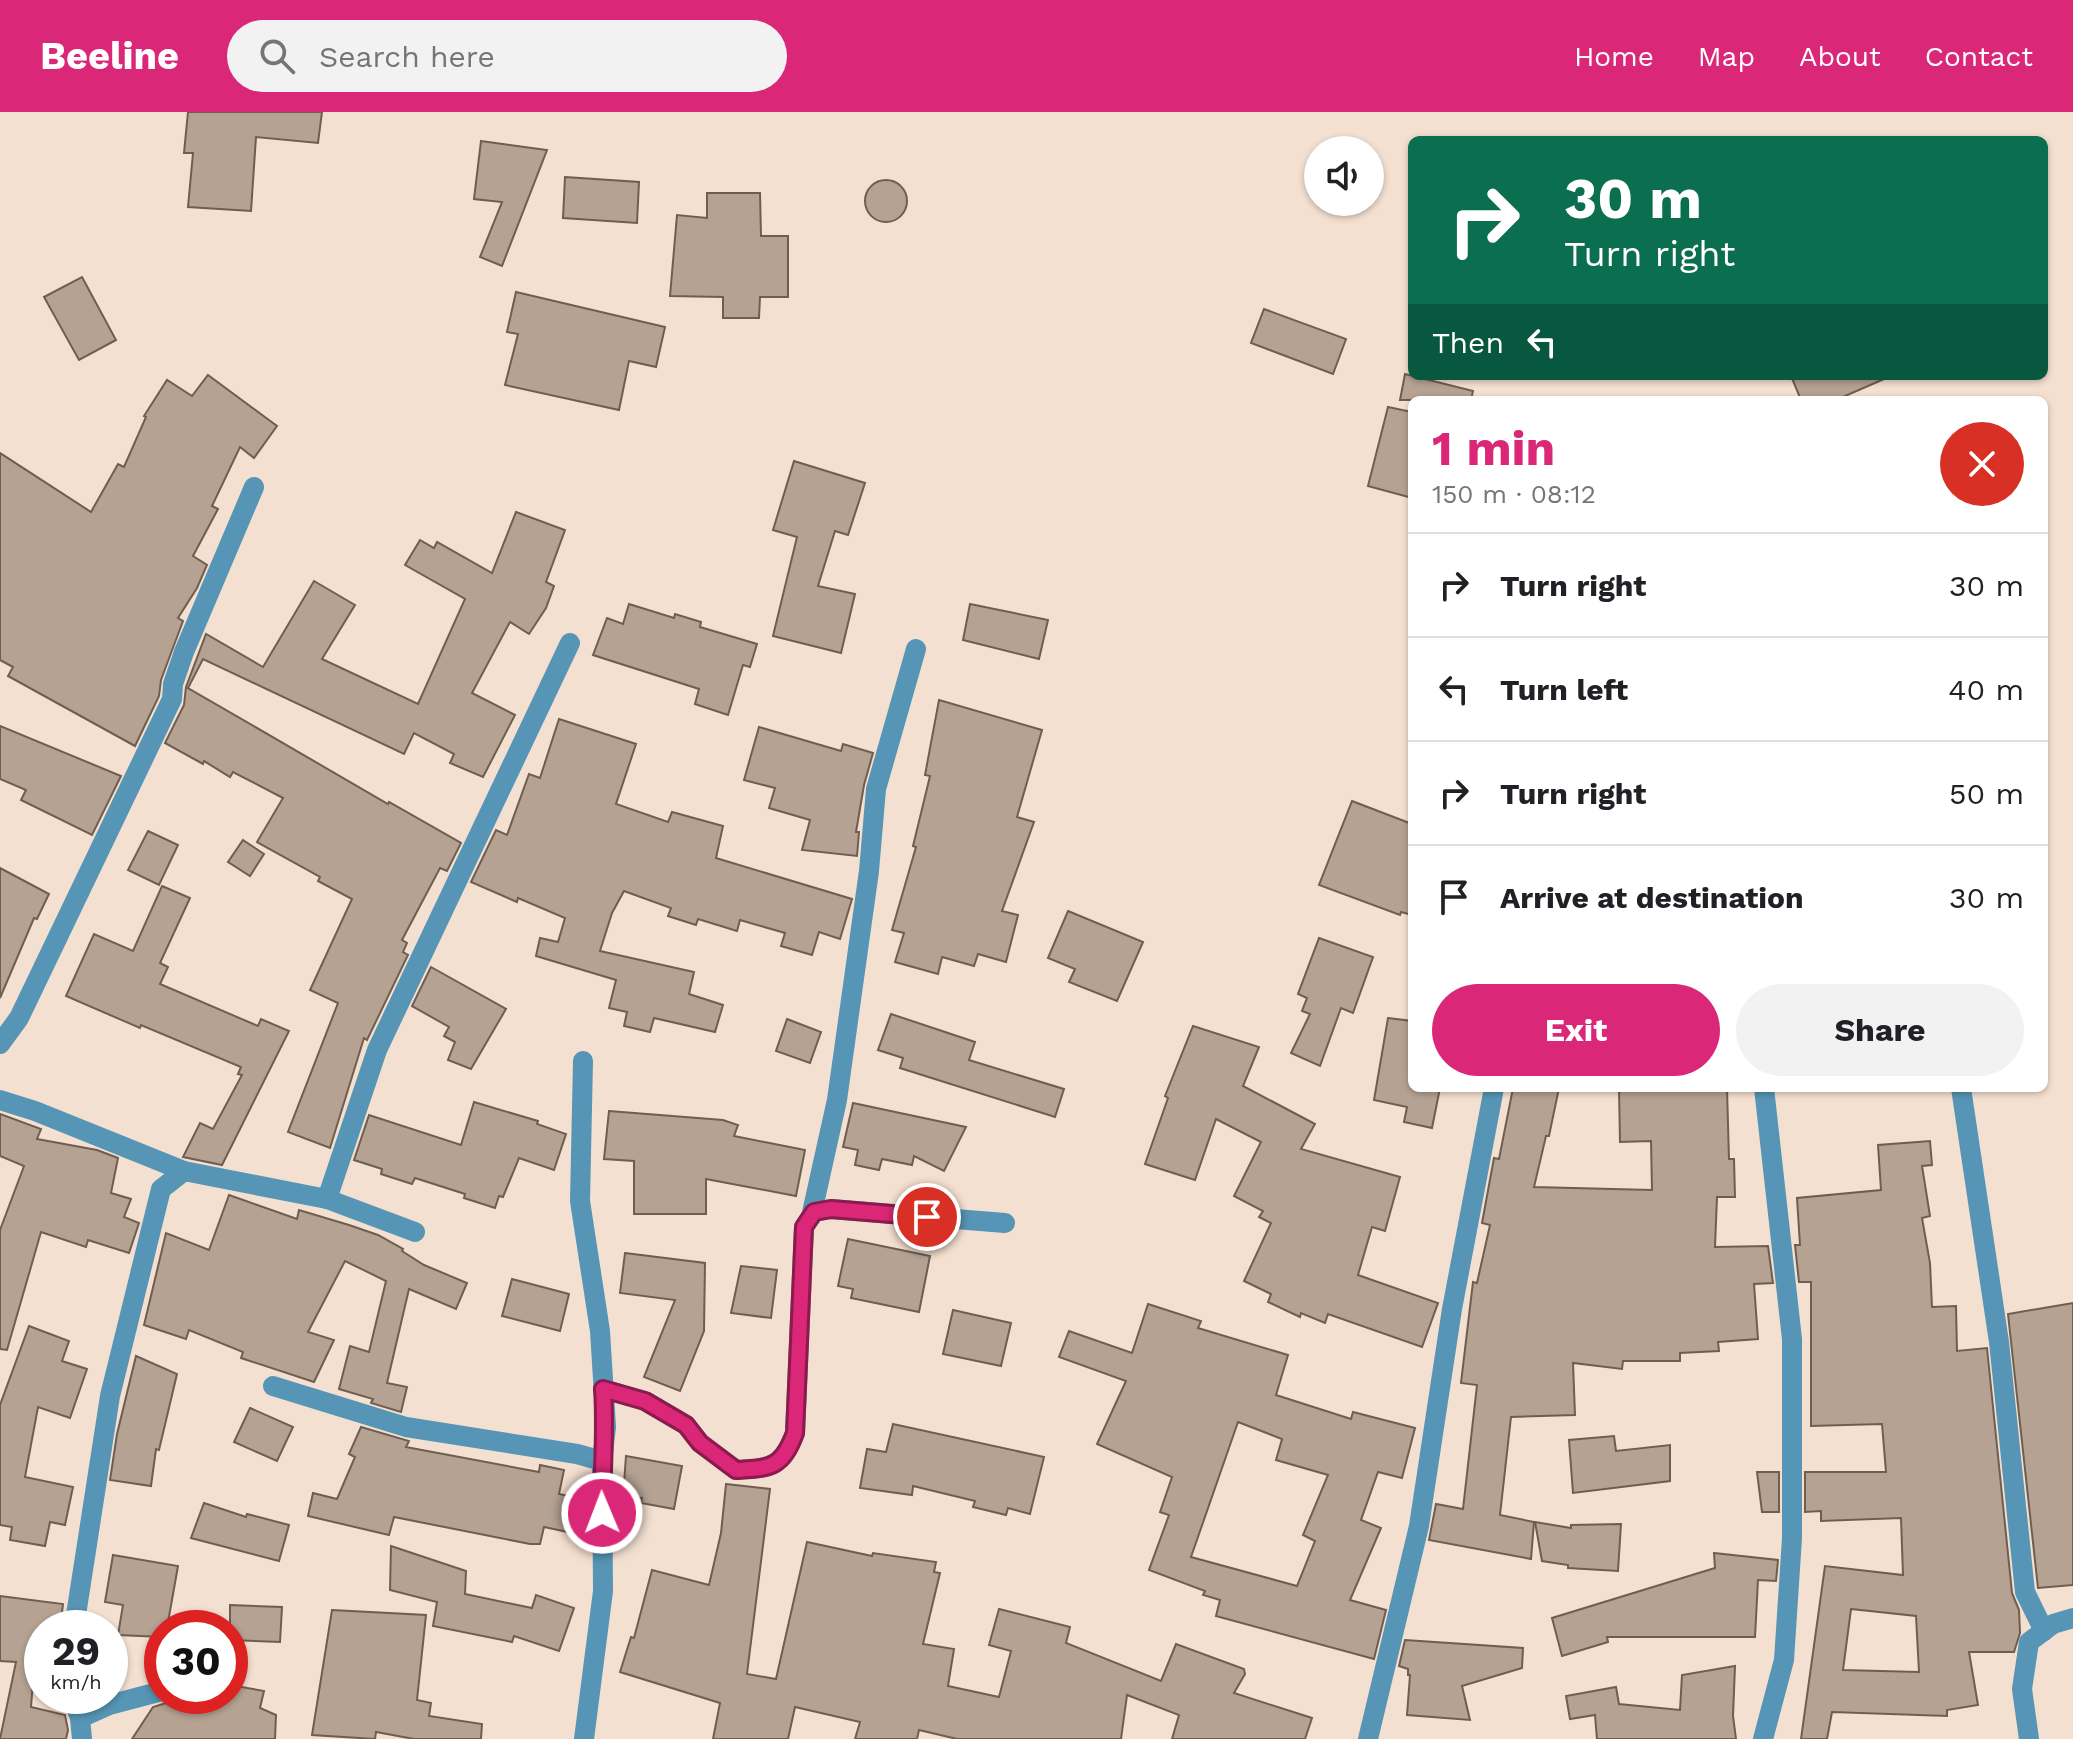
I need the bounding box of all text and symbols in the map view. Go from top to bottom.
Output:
search box [227,20,787,92]
text: Beeline [40,34,179,78]
icon: search [255,34,299,78]
text: Search here [319,39,495,74]
text: Home [1574,40,1654,73]
text: Map [1698,40,1755,73]
text: About [1799,40,1881,73]
text: Contact [1925,40,2033,73]
map controls [1304,136,1384,216]
button: sound [1304,136,1384,216]
text: 30 m [1564,166,1702,232]
icon: right [1432,168,1536,272]
text: Turn right [1564,233,1735,275]
icon: left [1520,320,1564,364]
text: Then [1432,325,1504,360]
text: 1 min [1432,420,1555,477]
button: close [1940,422,2024,506]
text: 150 m · 08:12 [1432,479,1596,509]
icon: right [1432,563,1476,607]
text: Turn right [1500,568,1646,603]
text: 30 m [1949,568,2024,603]
icon: left [1432,667,1476,711]
text: Turn left [1500,672,1628,707]
text: 40 m [1948,672,2024,707]
icon: right [1432,771,1476,815]
text: Turn right [1500,776,1646,811]
text: 50 m [1949,776,2024,811]
icon: arrive [1432,875,1476,919]
text: Arrive at destination [1500,880,1804,915]
text: 30 m [1949,880,2024,915]
button: Exit [1432,984,1720,1076]
button: Share [1736,984,2024,1076]
pin [893,1183,961,1251]
icon: arrive [905,1195,949,1239]
position arrow [560,1471,644,1555]
speed limit sign: 30 [144,1610,248,1714]
text: 29 [52,1628,100,1675]
text: km/h [50,1670,102,1694]

